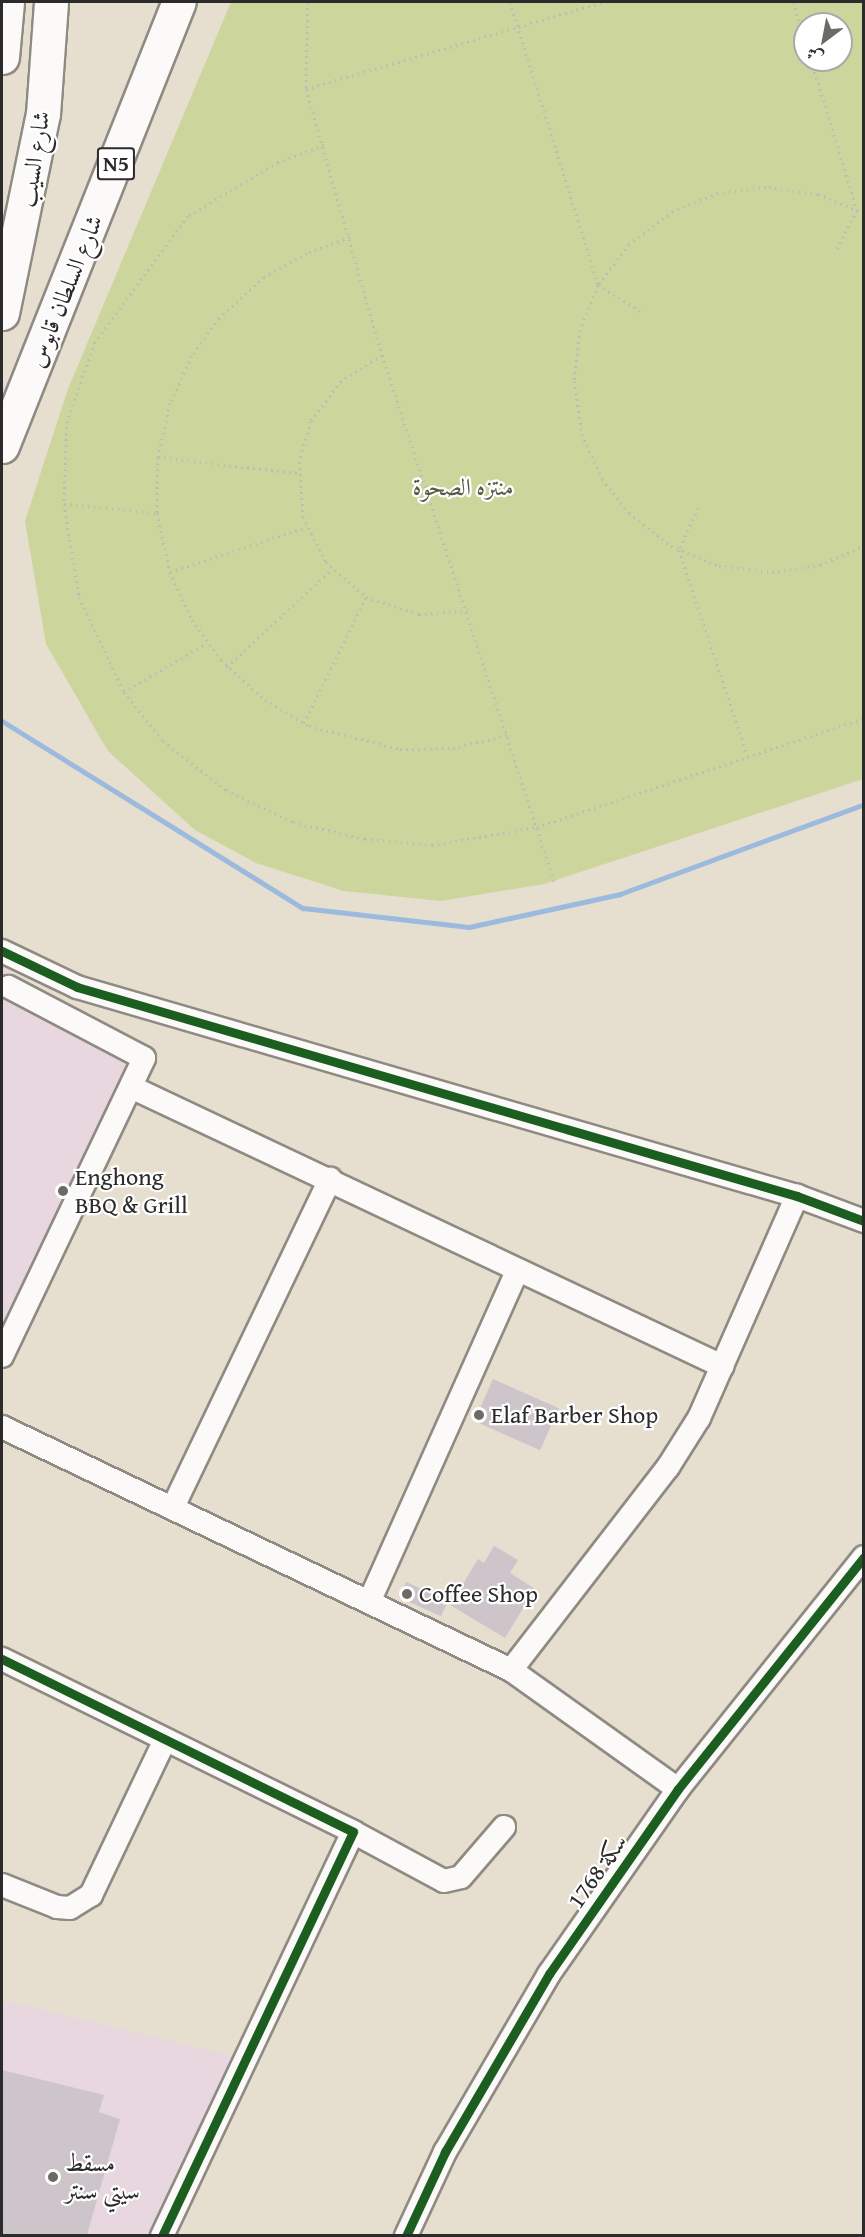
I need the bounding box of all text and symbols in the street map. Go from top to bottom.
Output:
north arrow [793,12,853,72]
text: ش [801,41,828,70]
street label: شارع السيب [12,109,56,209]
road number: N5 [96,145,136,183]
street label: شارع السلطان قابوس [21,211,109,371]
park label: منتزه الصحوة [412,473,514,501]
place label: Enghong BBQ & Grill [75,1163,188,1219]
marker: Enghong BBQ & Grill [56,1184,70,1198]
place label: Elaf Barber Shop [491,1401,658,1429]
marker: Elaf Barber Shop [472,1408,486,1422]
place label: Coffee Shop [419,1580,538,1608]
marker: Coffee Shop [400,1587,414,1601]
street label: سكة 1768 [561,1828,633,1914]
place label: مسقط سيتي سنتر [65,2149,140,2205]
marker: مسقط سيتي سنتر [46,2170,60,2184]

